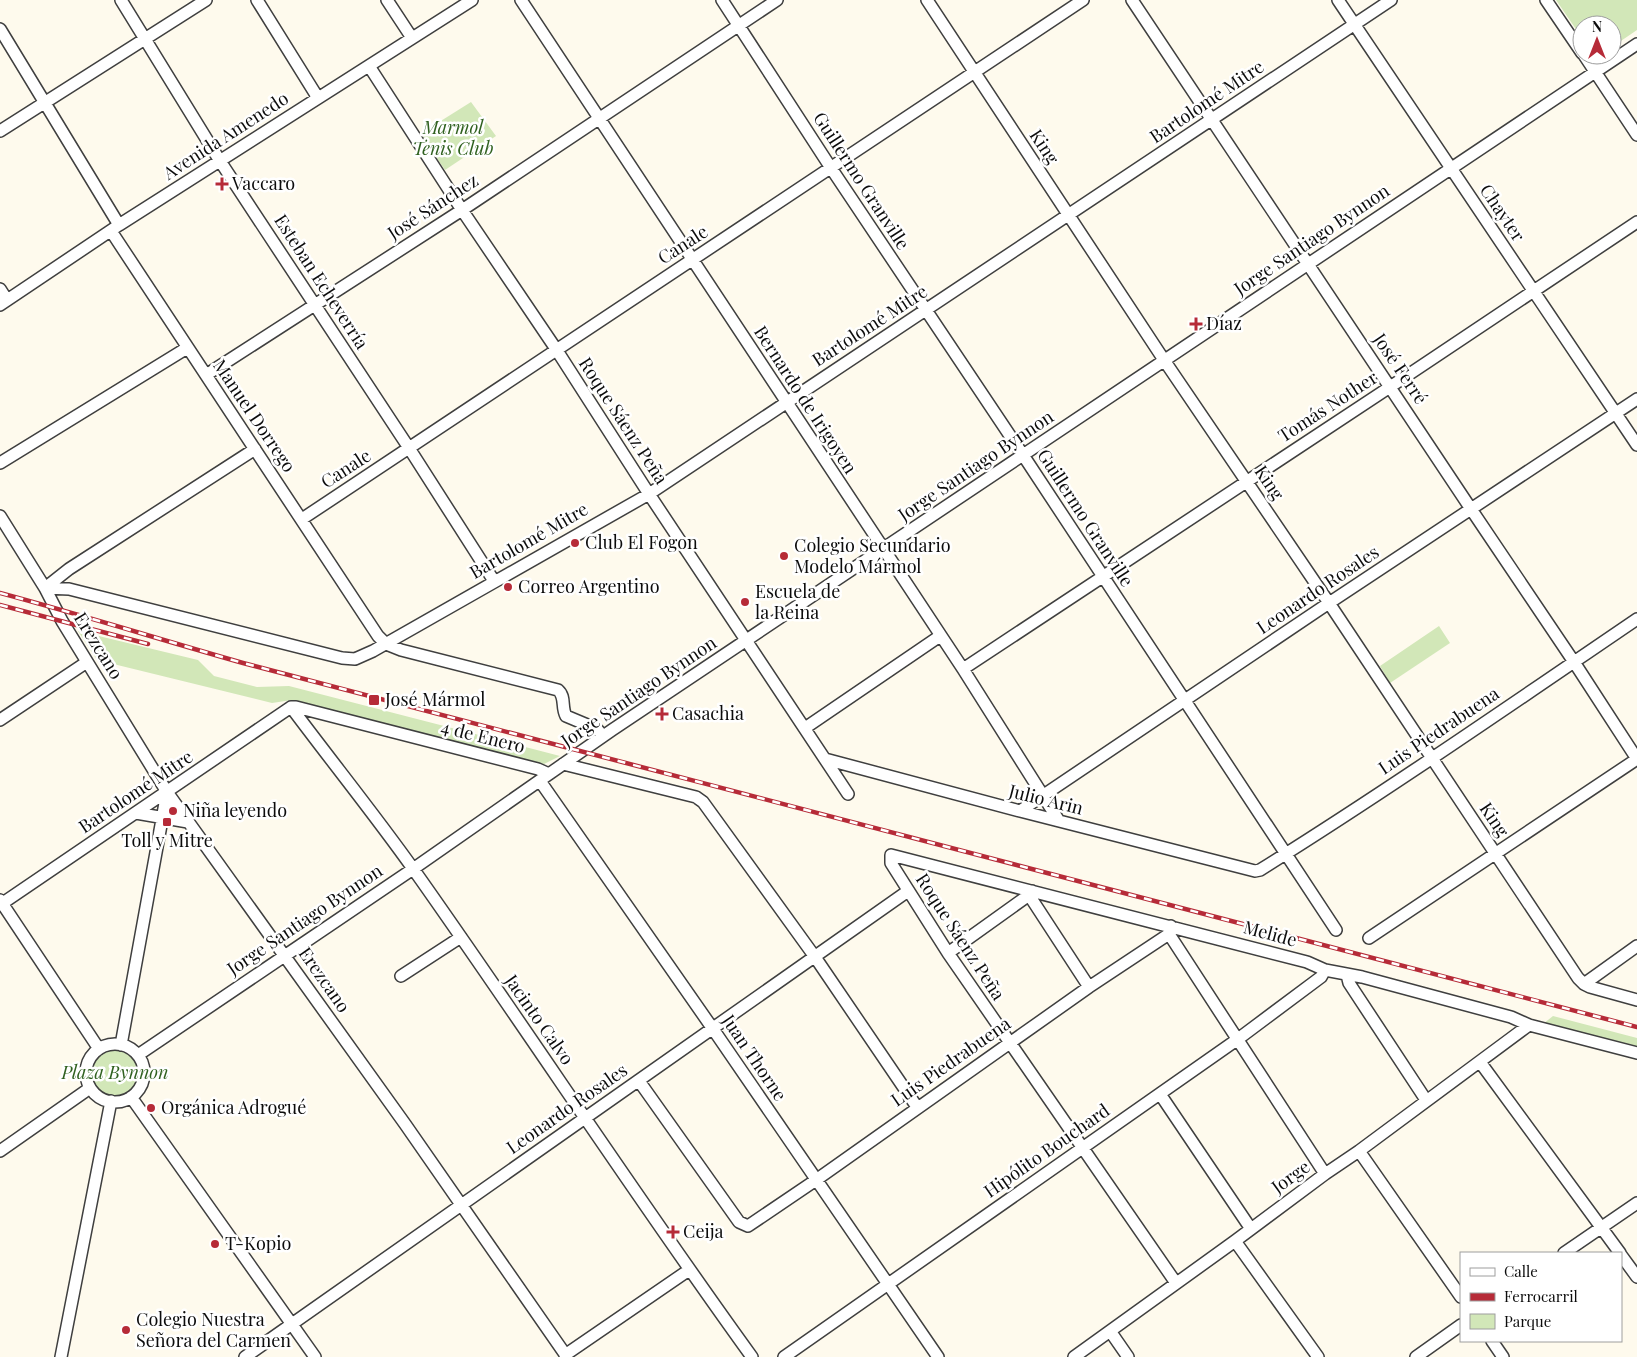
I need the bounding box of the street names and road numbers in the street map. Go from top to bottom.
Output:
street label: Bartolomé Mitre [1145,54,1268,148]
street label: Avenida Amenedo [157,86,293,185]
street label: Guillermo Granville [808,107,915,254]
street label: King [1025,124,1065,169]
street label: José Sánchez [382,168,482,245]
street label: Jorge Santiago Bynnon [1228,178,1394,301]
street label: Chayter [1475,179,1531,246]
street label: Esteban Echeverría [269,209,374,353]
street label: Canale [653,219,712,269]
street label: Bartolomé Mitre [807,279,932,371]
street label: Bernardo de Irigoyen [749,321,863,478]
street label: José Ferré [1368,327,1433,409]
street label: Roque Sáenz Peña [574,353,674,488]
street label: Manuel Dorrego [208,354,302,477]
street label: Tomás Nother [1273,365,1382,447]
street label: Jorge Santiago Bynnon [892,404,1058,527]
street label: Canale [316,443,375,493]
street label: Guillermo Granville [1032,444,1139,591]
street label: King [1249,460,1290,505]
street label: Bartolomé Mitre [465,497,592,584]
street label: Leonardo Rosales [1252,539,1383,639]
street label: Erezcano [69,607,129,684]
street label: Jorge Santiago Bynnon [555,630,721,753]
street label: Luis Piedrabuena [1373,681,1503,779]
street label: 4 de Enero [439,714,528,758]
street label: Bartolomé Mitre [74,744,197,838]
street label: Julio Arin [1006,778,1086,820]
street label: King [1474,797,1515,842]
street label: Jorge Santiago Bynnon [221,858,387,981]
street label: Roque Sáenz Peña [911,869,1011,1004]
street label: Melide [1241,914,1300,952]
street label: Erezcano [294,942,356,1017]
street label: Jacinto Calvo [499,969,580,1069]
street label: Juan Thorne [717,1009,793,1105]
street label: Luis Piedrabuena [886,1011,1015,1111]
street label: Leonardo Rosales [501,1058,632,1159]
street label: Hipólito Bouchard [979,1098,1114,1202]
street label: Jorge [1266,1154,1314,1199]

